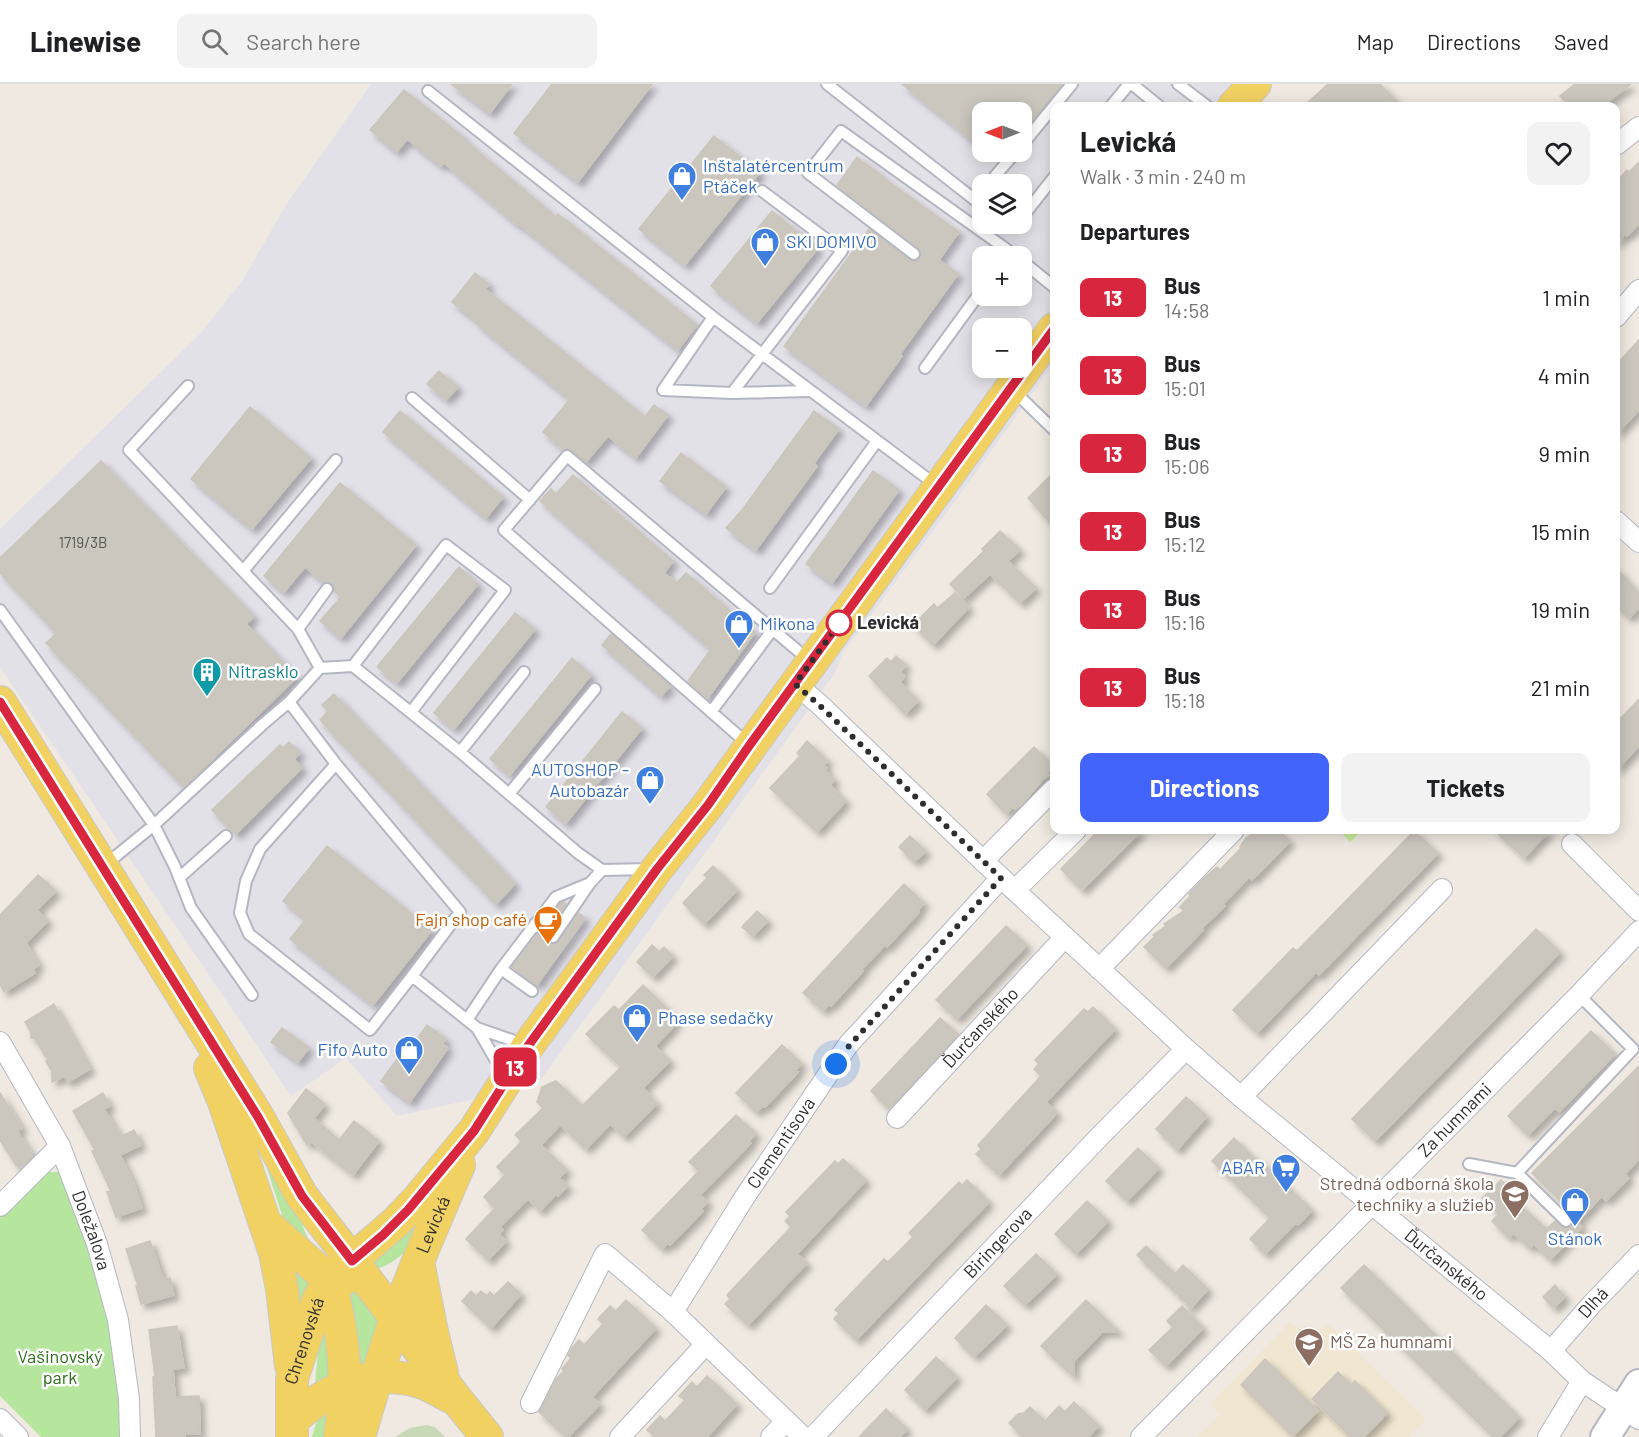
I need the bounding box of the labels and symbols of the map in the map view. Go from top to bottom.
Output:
north arrow [972,102,1032,162]
place label: Inštalatércentrum Ptáček [703,154,844,197]
shop icon: Inštalatércentrum Ptáček [666,160,698,202]
shop icon: SKI DOMIVO [749,226,781,268]
place label: SKI DOMIVO [786,230,877,252]
house number: 1719/3B [59,533,107,551]
shop icon: Mikona [723,608,755,650]
marker: Levická [826,610,852,636]
place label: Levická [857,611,919,633]
place label: Mikona [760,612,815,634]
building icon: Nitrasklo [191,656,223,698]
place label: Nitrasklo [228,660,299,682]
place label: AUTOSHOP - Autobazár [531,758,629,801]
shop icon: AUTOSHOP - Autobazár [634,764,666,806]
cafe icon: Fajn shop café [532,904,564,946]
place label: Fajn shop café [415,908,527,930]
street label: Ďurčanského [937,982,1023,1072]
shop icon: Phase sedačky [621,1002,653,1044]
place label: Phase sedačky [658,1006,773,1028]
shop icon: Fifo Auto [393,1034,425,1076]
place label: Fifo Auto [318,1038,388,1060]
line badge: 13 [488,1048,542,1086]
your location [821,1049,851,1079]
street label: Za humnami [1413,1078,1496,1161]
street label: Clementisova [742,1093,819,1192]
supermarket icon: ABAR [1270,1152,1302,1194]
place label: ABAR [1221,1156,1265,1178]
place label: Stredná odborná škola techniky a služieb [1320,1172,1494,1215]
school or university icon: Stredná odborná škola techniky a služieb [1499,1178,1531,1220]
shop icon: Stánok [1559,1186,1591,1228]
street label: Doležalova [68,1187,116,1272]
street label: Levická [411,1193,454,1256]
street label: Biringerova [958,1202,1036,1282]
street label: Ďurčanského [1400,1223,1493,1305]
place label: Stánok [1548,1227,1602,1249]
street label: Dlhá [1573,1282,1612,1322]
street label: Chrenovská [279,1294,328,1387]
school or university icon: MŠ Za humnami [1293,1326,1325,1368]
place label: MŠ Za humnami [1330,1330,1452,1352]
park label: Vašinovský park [17,1345,103,1388]

